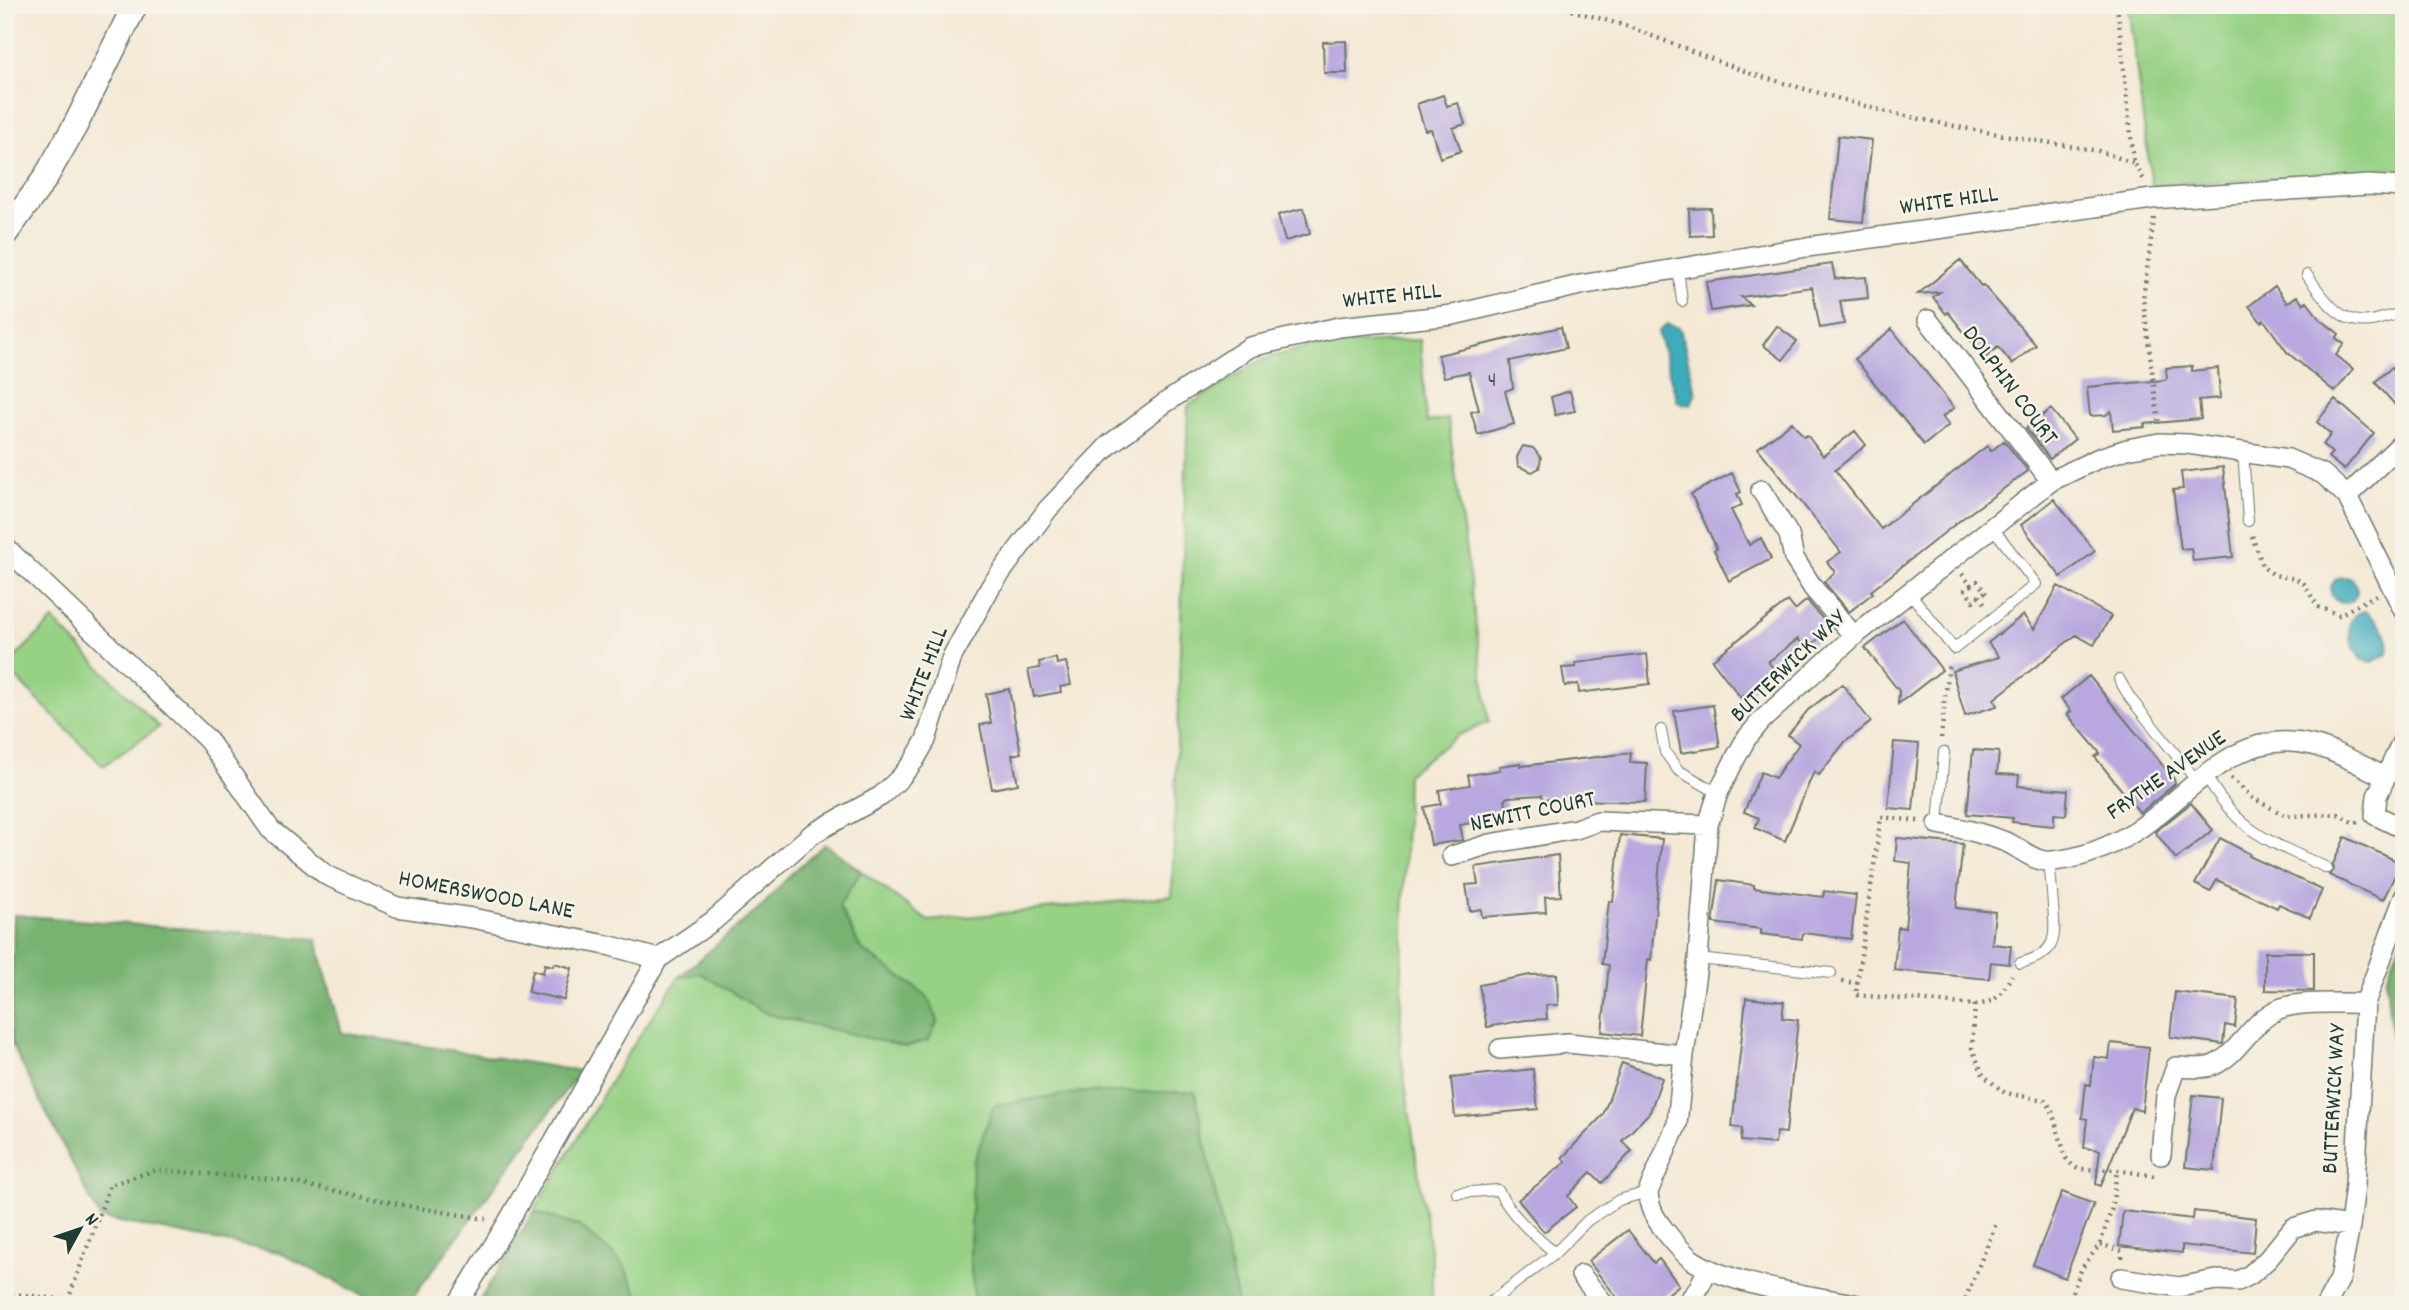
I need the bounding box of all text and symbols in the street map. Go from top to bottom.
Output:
street label: WHITE HILL [1898,178,2000,226]
street label: WHITE HILL [1341,275,1443,319]
street label: DOLPHIN COURT [1953,319,2066,453]
house number: 4 [1488,367,1496,397]
street label: BUTTERWICK WAY [1723,602,1856,731]
street label: WHITE HILL [891,622,959,726]
street label: FRYTHE AVENUE [2100,722,2234,830]
street label: NEWITT COURT [1467,783,1599,843]
street label: HOMERSWOOD LANE [395,862,577,930]
street label: BUTTERWICK WAY [2314,1022,2356,1175]
north arrow [46,1194,116,1264]
text: N [77,1208,104,1233]

